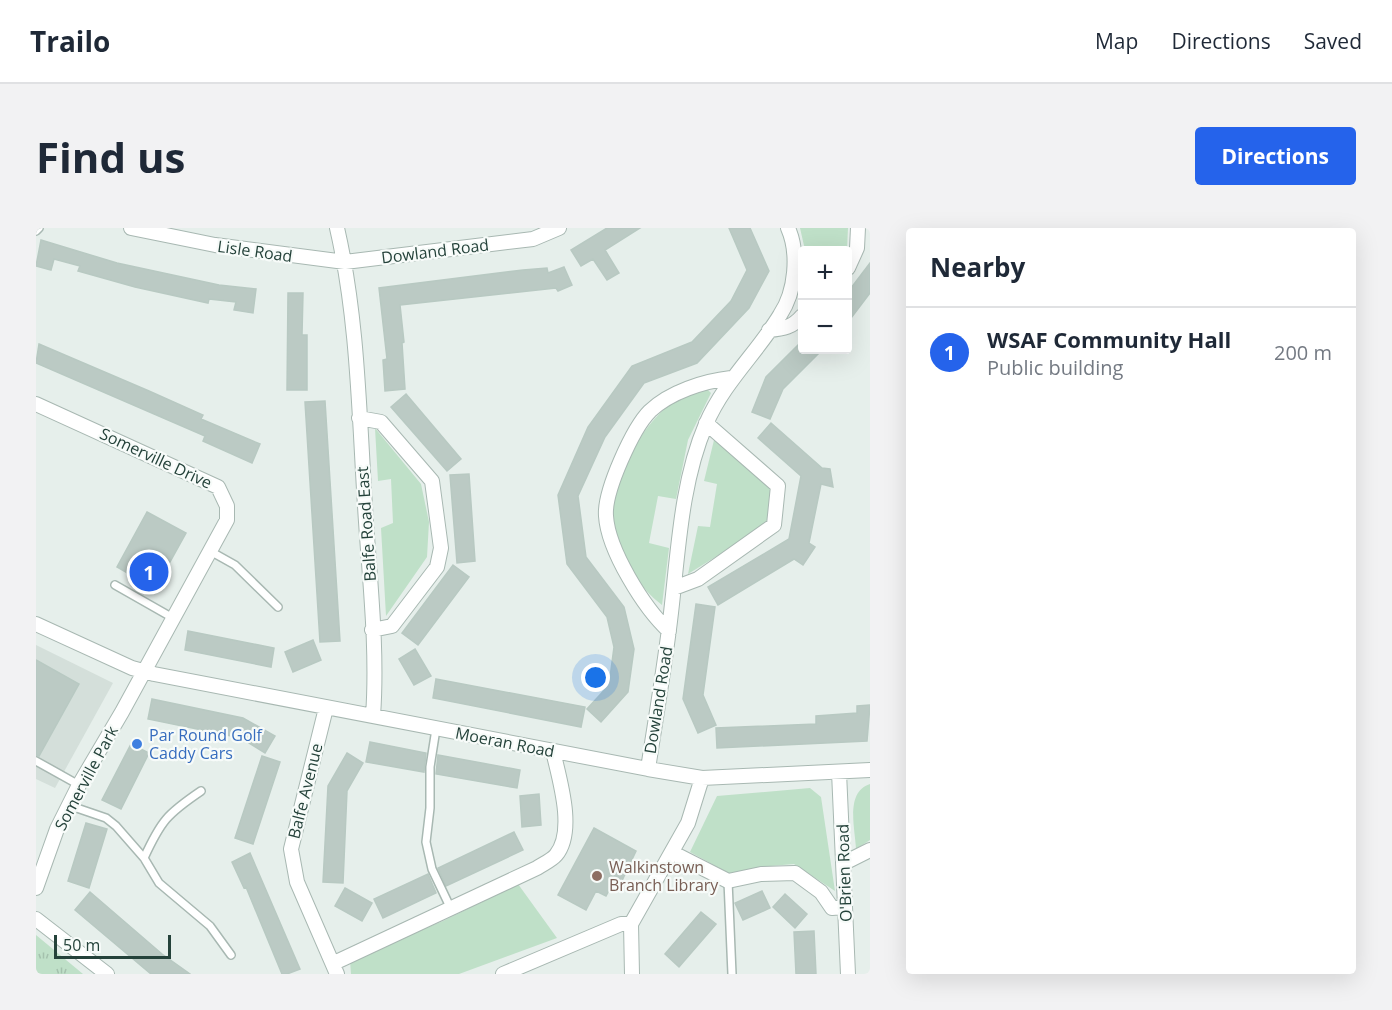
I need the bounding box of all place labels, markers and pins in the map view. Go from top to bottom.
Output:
pin: 1 [130,550,168,594]
place label: Par Round Golf Caddy Cars [149,724,264,764]
marker: Par Round Golf Caddy Cars [130,737,144,751]
place label: Walkinstown Branch Library [609,856,719,896]
marker: Walkinstown Branch Library [590,869,604,883]

